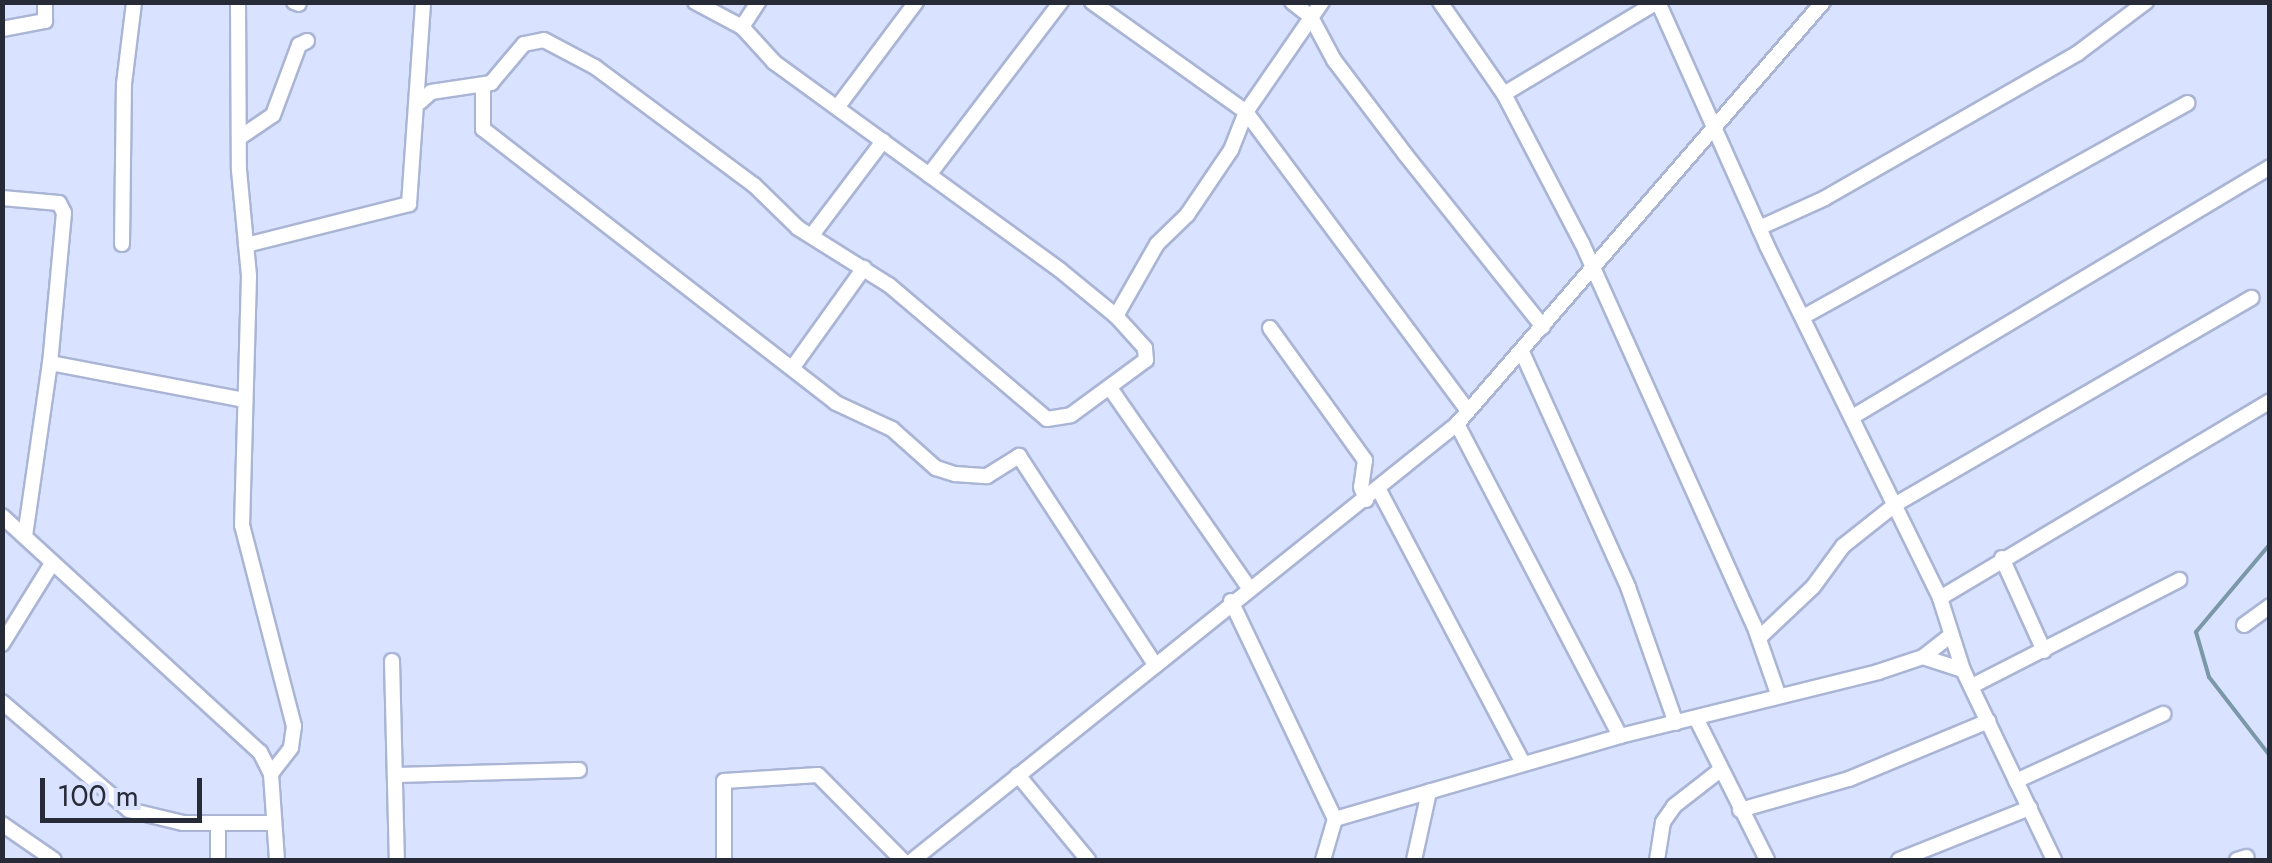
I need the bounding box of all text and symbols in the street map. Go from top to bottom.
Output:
scale bar [45,758,208,820]
text: 100 m [57,774,139,817]

